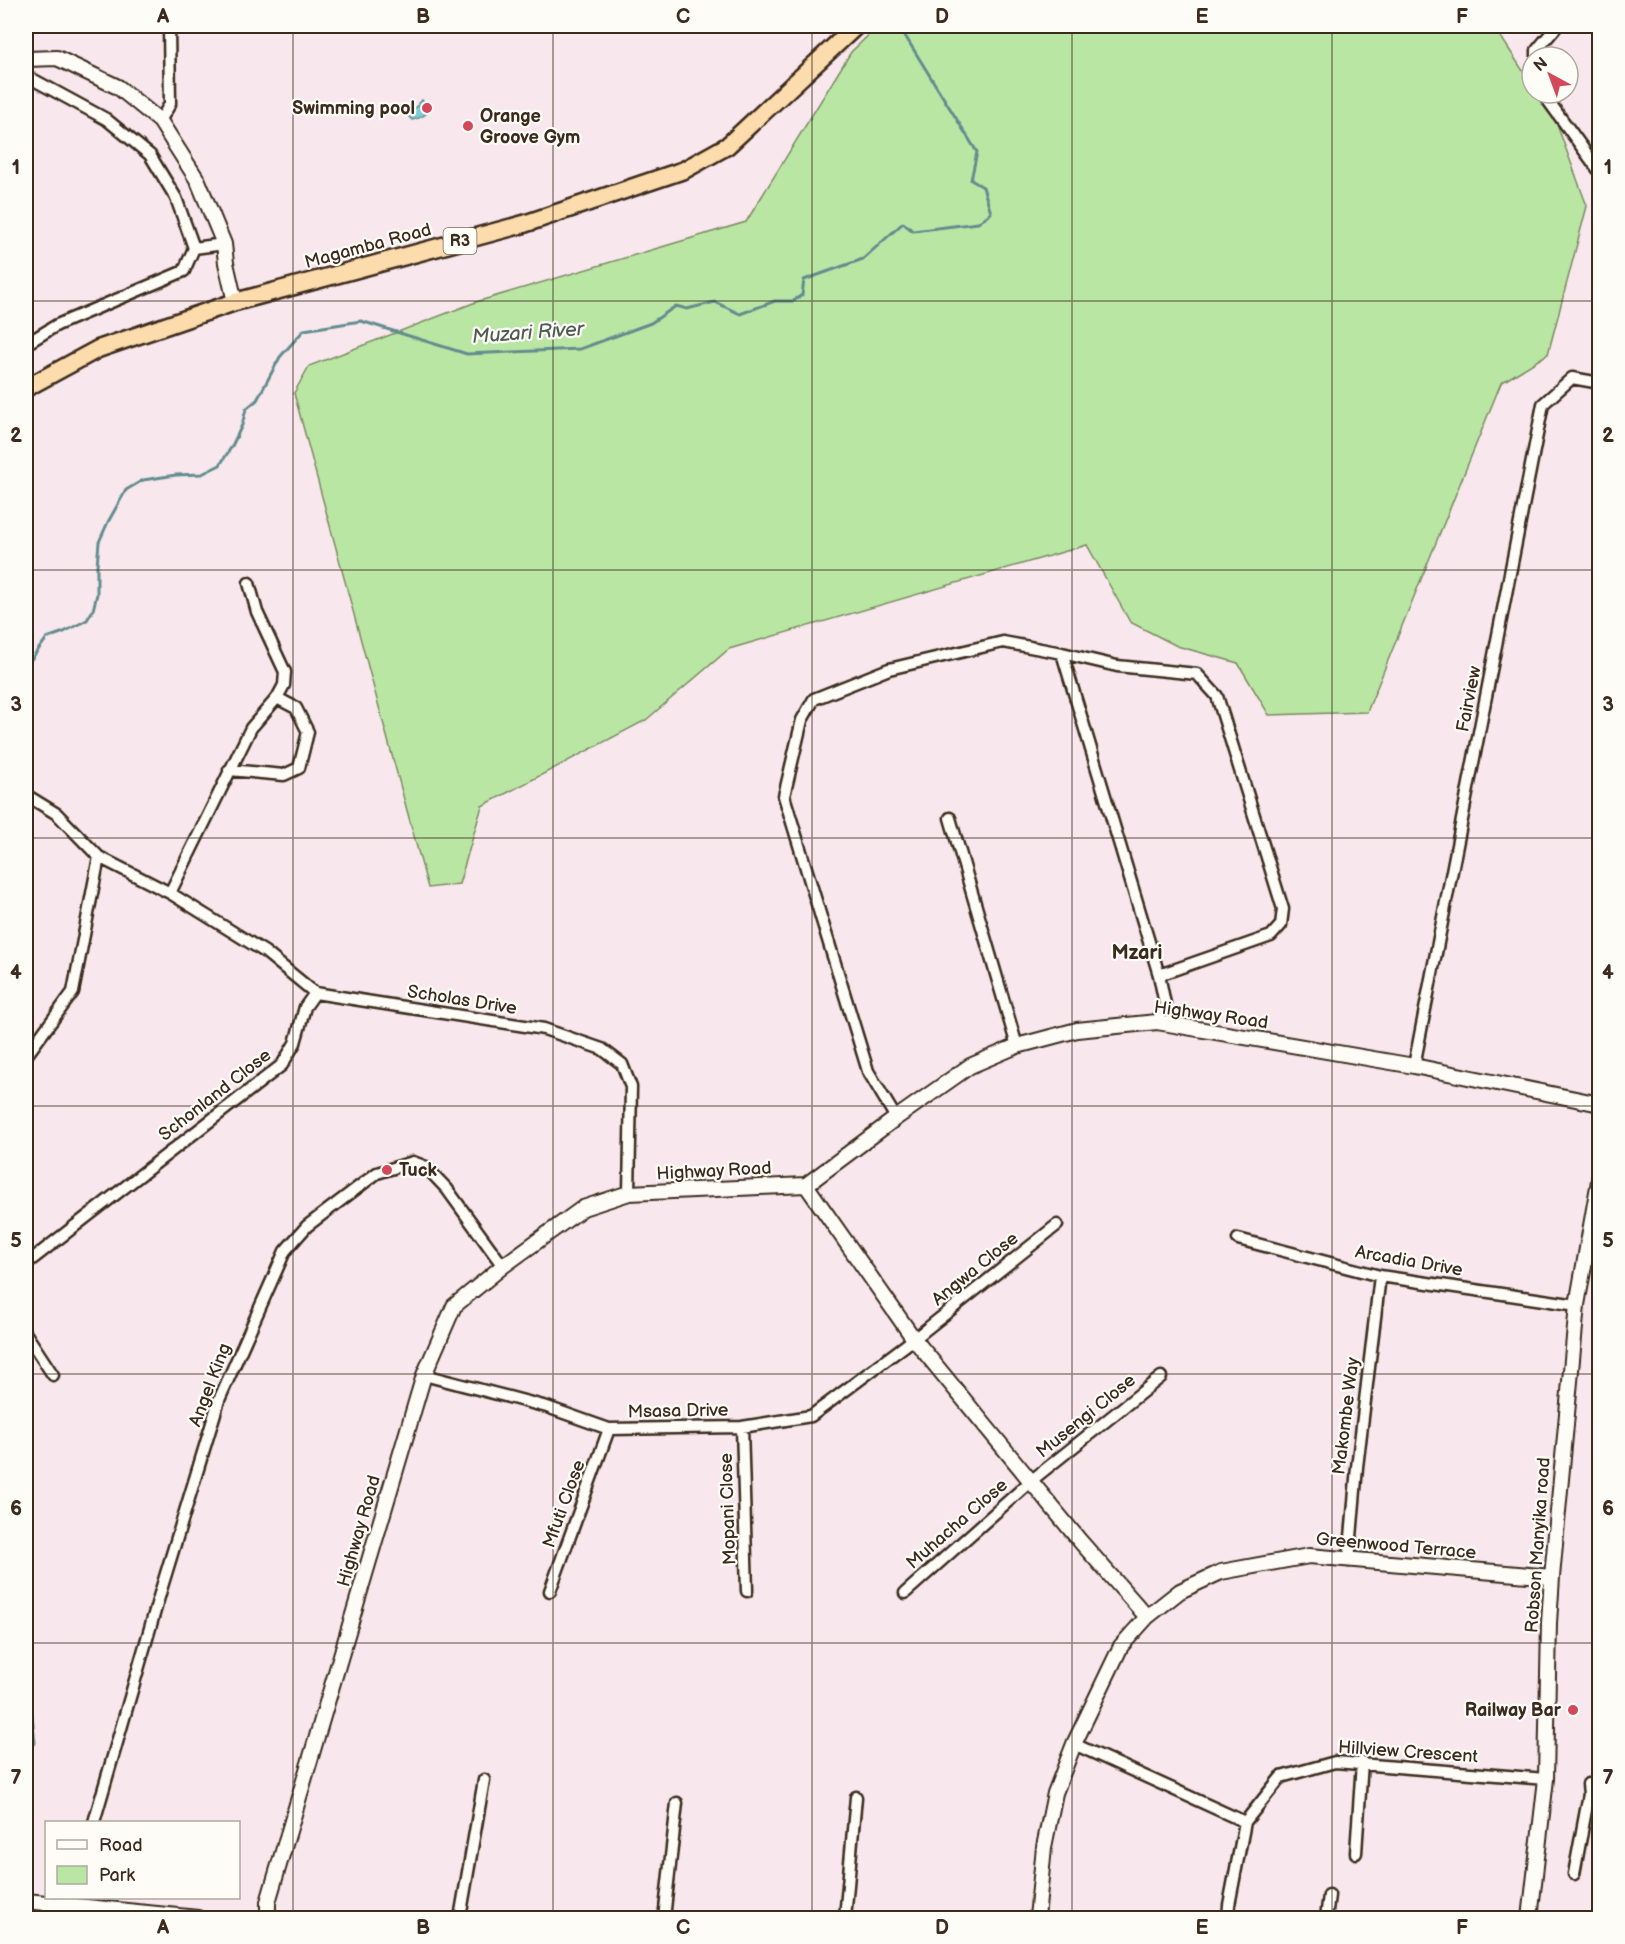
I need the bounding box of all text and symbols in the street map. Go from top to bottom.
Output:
text: A [156,5,170,29]
text: B [416,5,430,29]
text: C [676,5,690,29]
text: D [935,5,949,29]
text: E [1196,5,1209,29]
text: F [1456,5,1468,29]
north arrow [1520,45,1580,105]
text: N [1530,54,1552,76]
place label: Swimming pool [292,98,415,119]
marker: Swimming pool [420,101,434,115]
place label: Orange Groove Gym [480,106,580,148]
marker: Orange Groove Gym [461,119,475,133]
text: 1 [12,156,20,180]
text: 1 [1604,156,1612,180]
street label: Magamba Road [302,219,434,273]
road number: R3 [444,228,476,254]
water label: Muzari River [471,317,586,349]
text: 2 [10,424,22,448]
text: 2 [1602,424,1614,448]
street label: Fairview [1452,664,1486,734]
text: 3 [10,693,22,717]
text: 3 [1602,693,1614,717]
district label: Mzari [1112,941,1162,965]
text: 4 [10,961,22,985]
text: 4 [1602,961,1614,985]
street label: Scholas Drive [406,981,519,1019]
street label: Highway Road [1153,997,1269,1033]
street label: Schonland Close [155,1044,276,1145]
street label: Highway Road [656,1158,772,1184]
place label: Tuck [399,1160,437,1181]
marker: Tuck [380,1163,394,1177]
street label: Angwa Close [928,1228,1023,1310]
text: 5 [10,1229,22,1253]
text: 5 [1602,1229,1614,1253]
street label: Arcadia Drive [1354,1241,1465,1281]
street label: Angel King [185,1340,235,1430]
street label: Makombe Way [1328,1355,1364,1476]
street label: Musengi Close [1032,1369,1140,1462]
street label: Msasa Drive [627,1400,729,1422]
street label: Mopani Close [716,1452,740,1565]
street label: Mfuti Close [538,1457,590,1551]
street label: Robson Manyika road [1521,1457,1555,1633]
street label: Highway Road [333,1473,385,1589]
street label: Muhacha Close [902,1474,1012,1574]
text: 6 [10,1497,22,1521]
text: 6 [1602,1497,1614,1521]
street label: Greenwood Terrace [1315,1529,1477,1563]
place label: Railway Bar [1465,1700,1562,1721]
marker: Railway Bar [1566,1703,1580,1717]
street label: Hillview Crescent [1337,1737,1479,1767]
text: 7 [10,1766,22,1790]
text: 7 [1602,1766,1614,1790]
legend [45,1821,240,1899]
text: Road [99,1835,143,1856]
text: Park [99,1865,135,1886]
text: A [156,1916,170,1940]
text: B [416,1916,430,1940]
text: C [676,1916,690,1940]
text: D [935,1916,949,1940]
text: E [1196,1916,1209,1940]
text: F [1456,1916,1468,1940]

